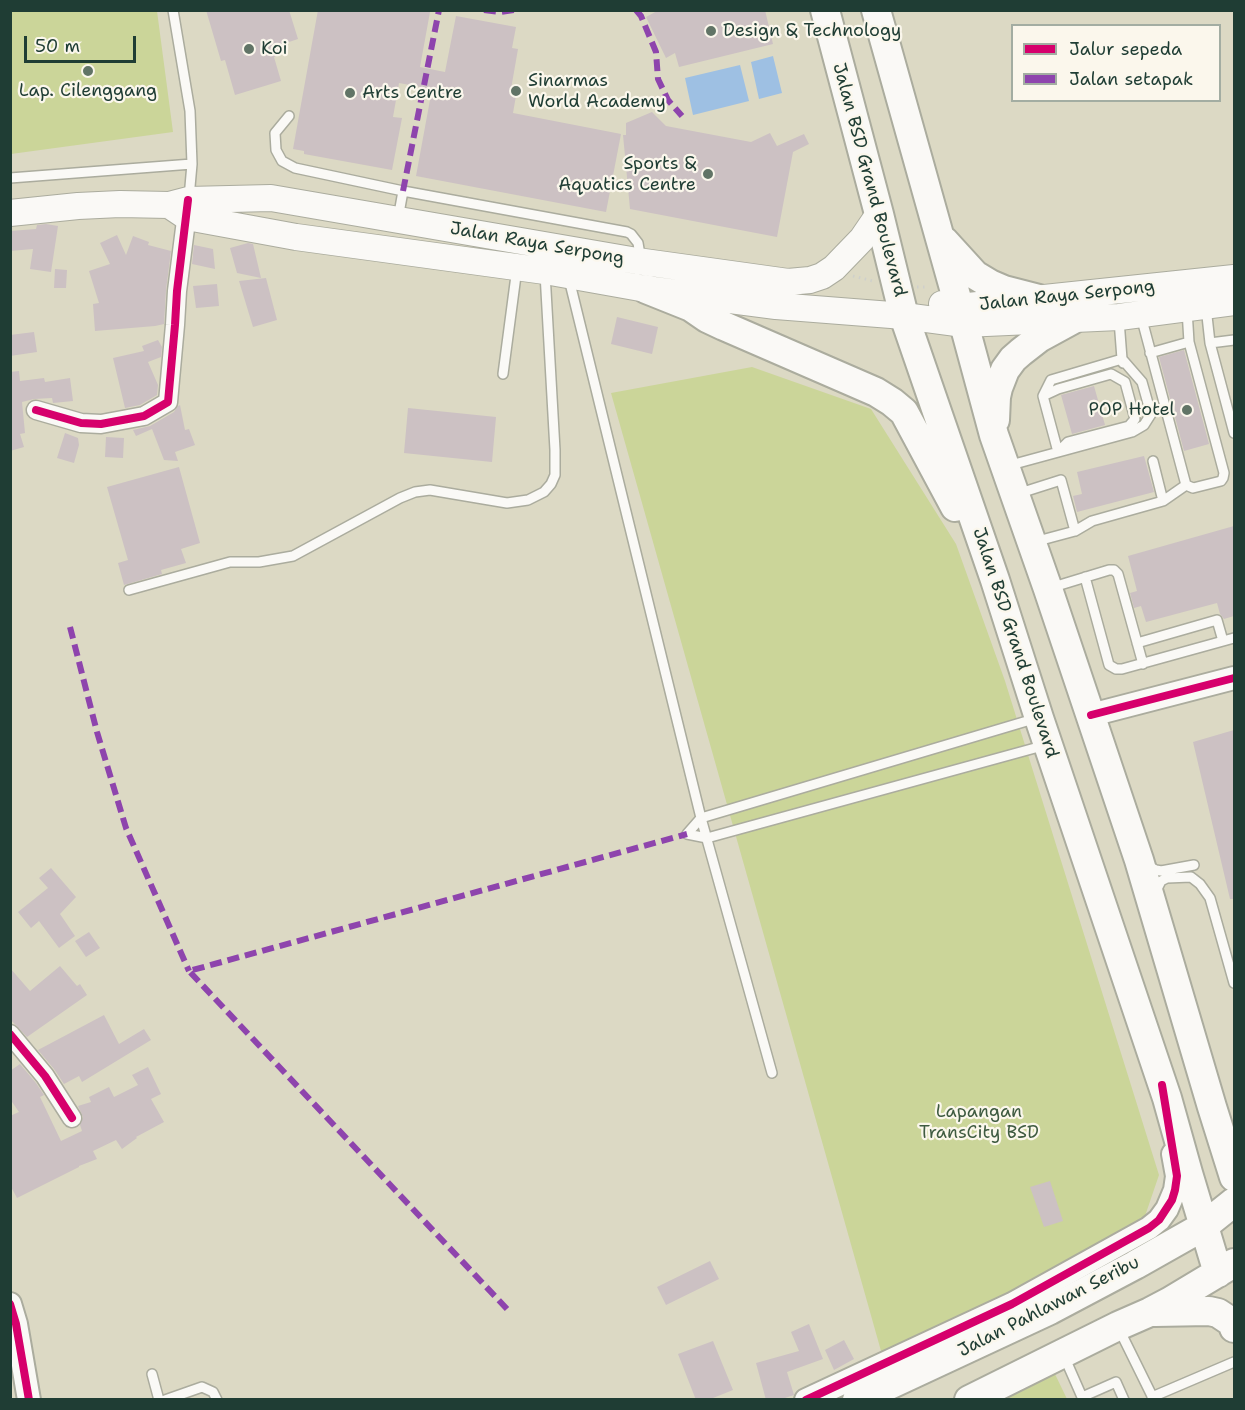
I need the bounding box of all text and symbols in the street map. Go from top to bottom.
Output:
place label: Design & Technology [723,20,901,42]
scale bar [27,24,140,62]
marker: Design & Technology [704,24,718,38]
legend [1011,24,1221,102]
text: 50 m [35,34,80,58]
text: Jalur sepeda [1069,37,1182,61]
place label: Koi [261,38,288,60]
marker: Koi [242,42,256,56]
street label: Jalan BSD Grand Boulevard [827,61,911,299]
marker: Lap. Cilenggang [81,64,95,78]
text: Jalan setapak [1069,67,1193,91]
place label: Sinarmas World Academy [528,70,666,112]
place label: Lap. Cilenggang [19,80,157,102]
place label: Arts Centre [362,82,463,104]
marker: Sinarmas World Academy [509,84,523,98]
marker: Arts Centre [343,86,357,100]
place label: Sports & Aquatics Centre [558,153,696,195]
marker: Sports & Aquatics Centre [701,167,715,181]
street label: Jalan Raya Serpong [448,218,626,270]
street label: Jalan Raya Serpong [978,276,1156,316]
place label: POP Hotel [1089,399,1175,421]
marker: POP Hotel [1180,403,1194,417]
street label: Jalan BSD Grand Boulevard [967,525,1063,761]
park label: Lapangan TransCity BSD [919,1101,1039,1144]
street label: Jalan Pahlawan Seribu [955,1252,1143,1362]

